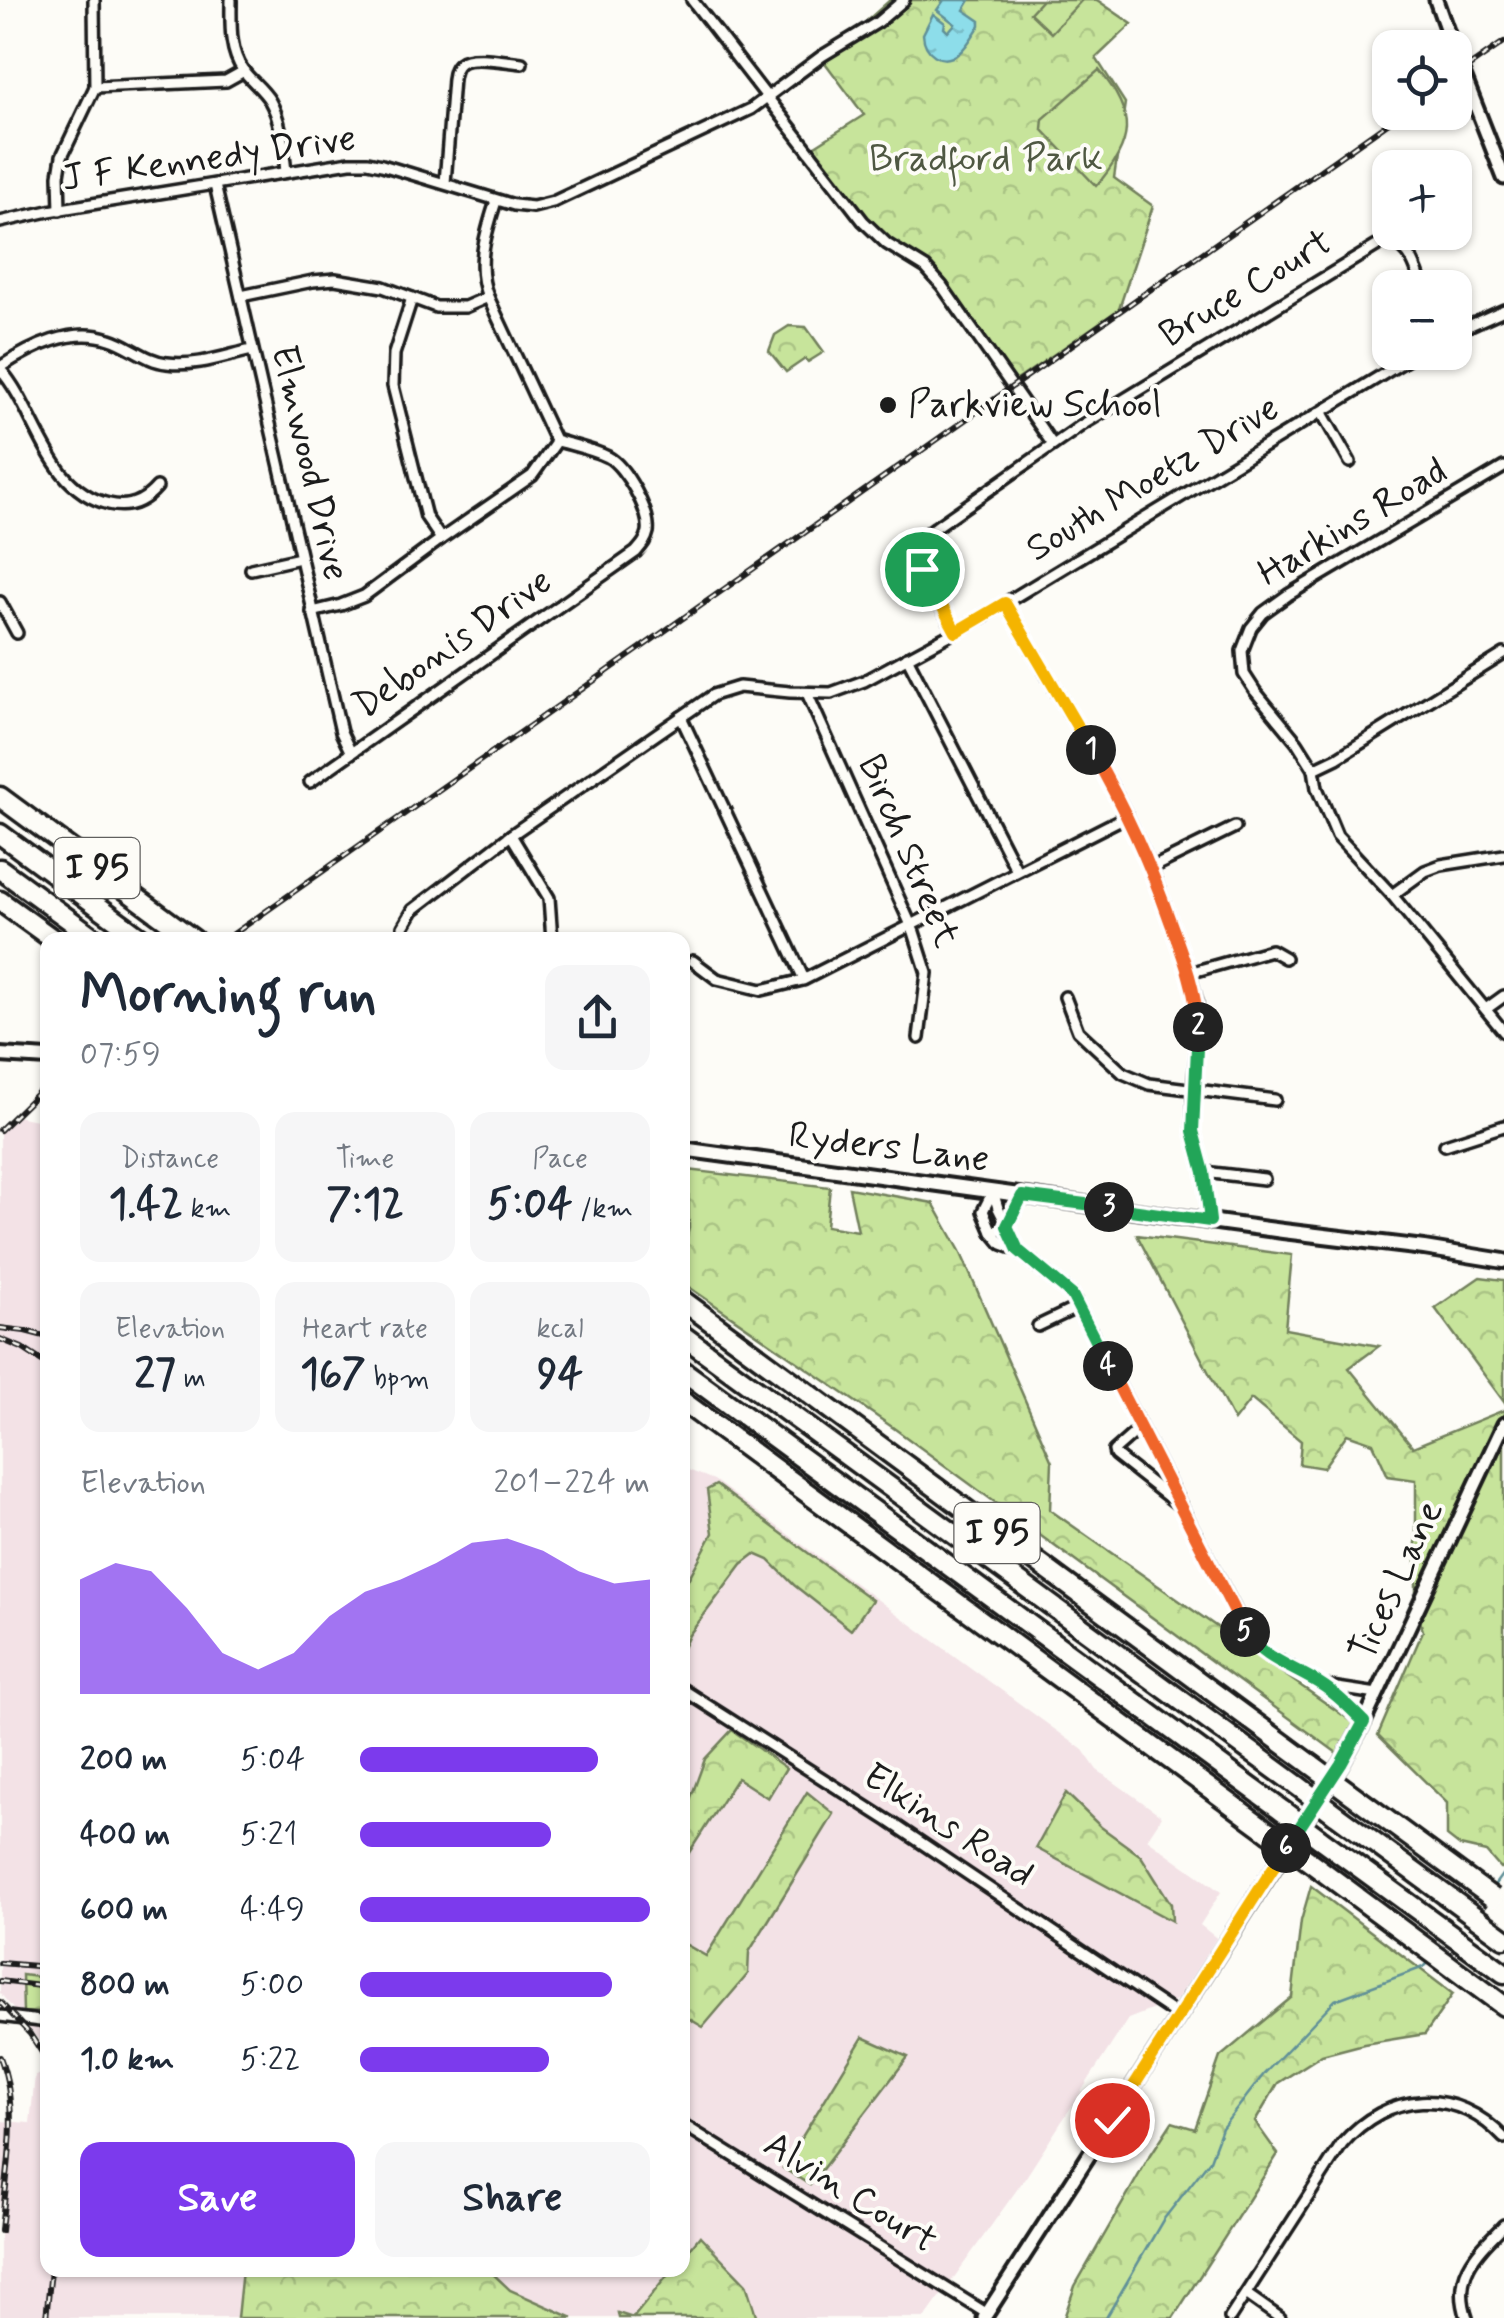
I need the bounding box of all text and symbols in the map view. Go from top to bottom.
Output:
map controls [1372,30,1472,370]
button: locate [1372,30,1472,130]
street label: J F Kennedy Drive [59,114,359,204]
park label: Bradford Park [869,135,1103,187]
button: + [1372,150,1472,250]
street label: Bruce Court [1151,218,1341,360]
button: − [1372,270,1472,370]
street label: Elmwood Drive [258,340,360,586]
place label: Parkview School [908,381,1162,430]
street label: South Moetz Drive [1017,384,1289,574]
marker: Parkview School [877,394,899,416]
street label: Harkins Road [1249,447,1457,599]
pin [880,527,965,612]
icon: arrive [895,542,950,597]
street label: Debonis Drive [344,557,562,731]
pin: 1 [1066,725,1116,775]
text: 1 [1085,731,1097,768]
street label: Birch Street [845,747,971,955]
road number: I 95 [54,838,140,898]
text: Morning run [80,960,377,1032]
button: share [545,965,650,1070]
pin: 2 [1173,1002,1223,1052]
text: 2 [1191,1008,1205,1045]
text: 07:59 [80,1034,161,1076]
street label: Ryders Lane [786,1111,992,1185]
text: Distance [121,1141,219,1178]
text: Time [336,1141,394,1178]
text: Pace [532,1141,588,1178]
text: 1.42 [109,1178,183,1233]
text: 7:12 [326,1178,404,1233]
text: 5:04 [487,1178,572,1233]
pin: 3 [1084,1182,1134,1232]
text: 3 [1103,1188,1115,1225]
text: km [183,1191,231,1228]
text: /km [572,1191,633,1228]
text: Elevation [115,1311,225,1348]
text: Heart rate [302,1311,428,1348]
text: kcal [536,1311,584,1348]
pin: 4 [1083,1341,1133,1391]
text: 4 [1100,1347,1116,1384]
text: 27 [134,1348,176,1403]
text: 167 [300,1348,366,1403]
text: 94 [537,1348,583,1403]
text: m [176,1361,206,1398]
text: bpm [366,1361,430,1398]
text: Elevation [80,1462,206,1504]
text: 201–224 m [493,1462,650,1504]
street label: Tices Lane [1338,1493,1456,1669]
road number: I 95 [954,1503,1040,1563]
pin: 5 [1220,1607,1270,1657]
text: 5 [1237,1613,1253,1650]
text: 200 m [80,1739,167,1781]
text: 5:04 [240,1739,305,1781]
street label: Elkins Road [853,1752,1043,1900]
text: 400 m [80,1814,170,1856]
text: 5:21 [240,1814,297,1856]
pin: 6 [1261,1823,1311,1873]
text: 6 [1279,1829,1293,1866]
text: 600 m [80,1889,168,1931]
text: 4:49 [240,1889,305,1931]
text: 800 m [80,1964,170,2006]
text: 5:00 [240,1964,304,2006]
text: 1.0 km [80,2039,174,2081]
text: 5:22 [240,2039,300,2081]
pin [1070,2078,1155,2163]
icon: check [1085,2093,1140,2148]
street label: Alvin Court [754,2120,946,2266]
button: Save [80,2142,355,2257]
button: Share [375,2142,650,2257]

